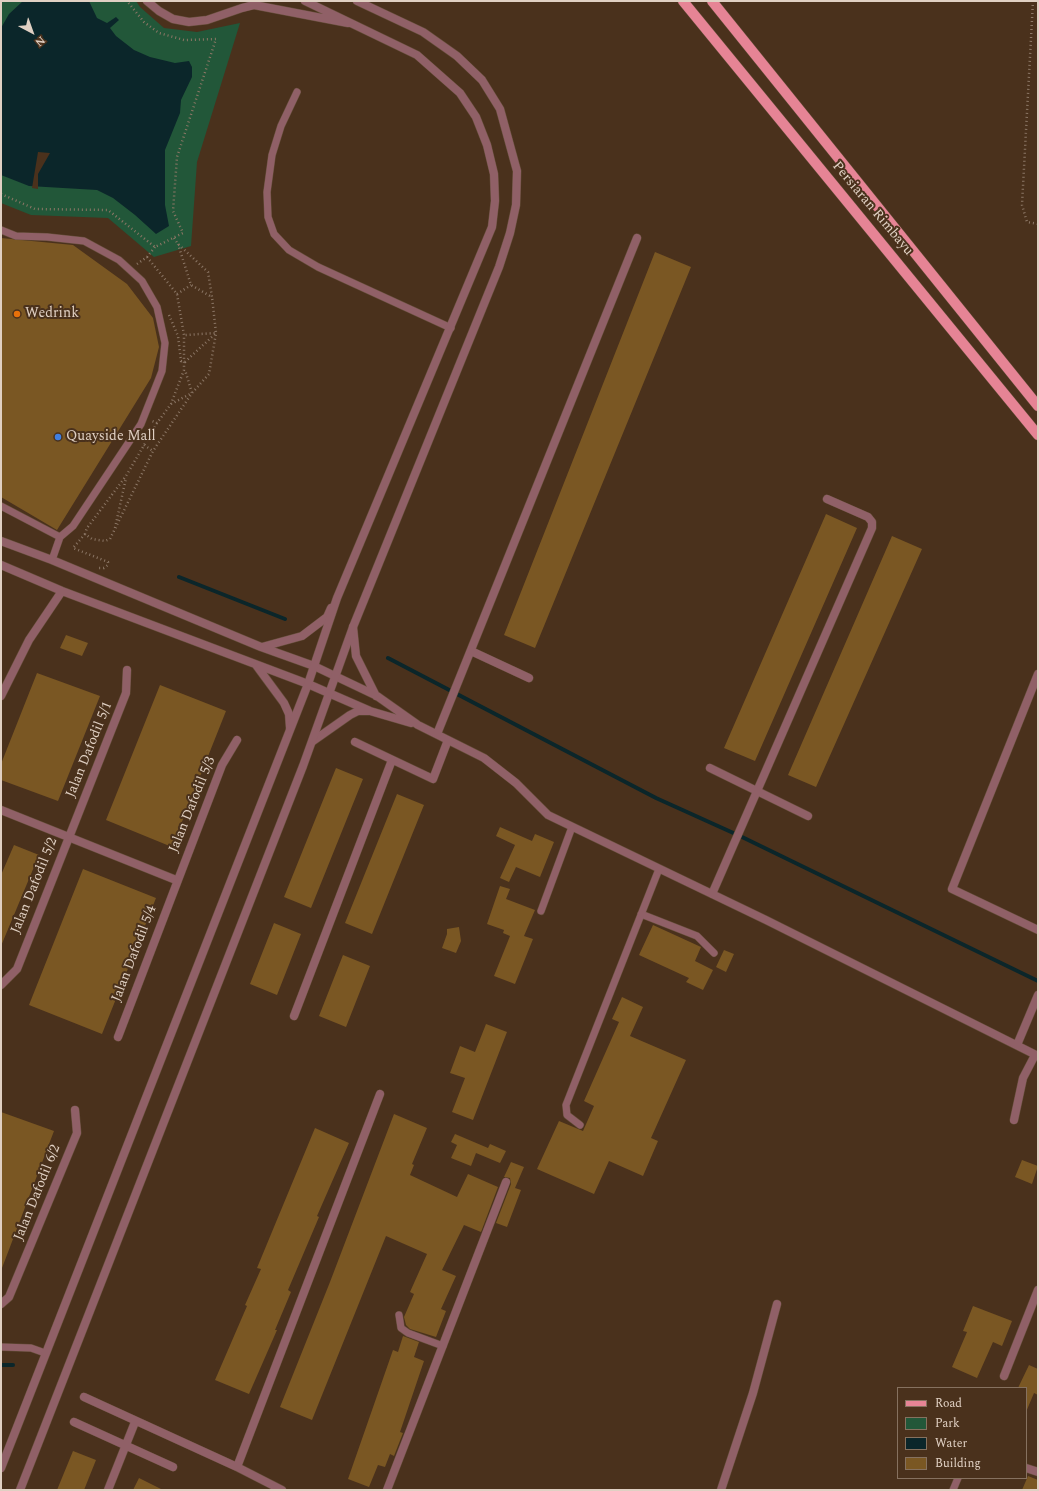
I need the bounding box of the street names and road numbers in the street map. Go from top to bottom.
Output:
street label: Persiaran Rimbayu [828,159,916,259]
street label: Jalan Dafodil 5/1 [63,700,117,800]
street label: Jalan Dafodil 5/3 [166,755,220,855]
street label: Jalan Dafodil 5/2 [8,836,62,936]
street label: Jalan Dafodil 5/4 [109,904,161,1004]
street label: Jalan Dafodil 6/2 [11,1143,65,1243]

